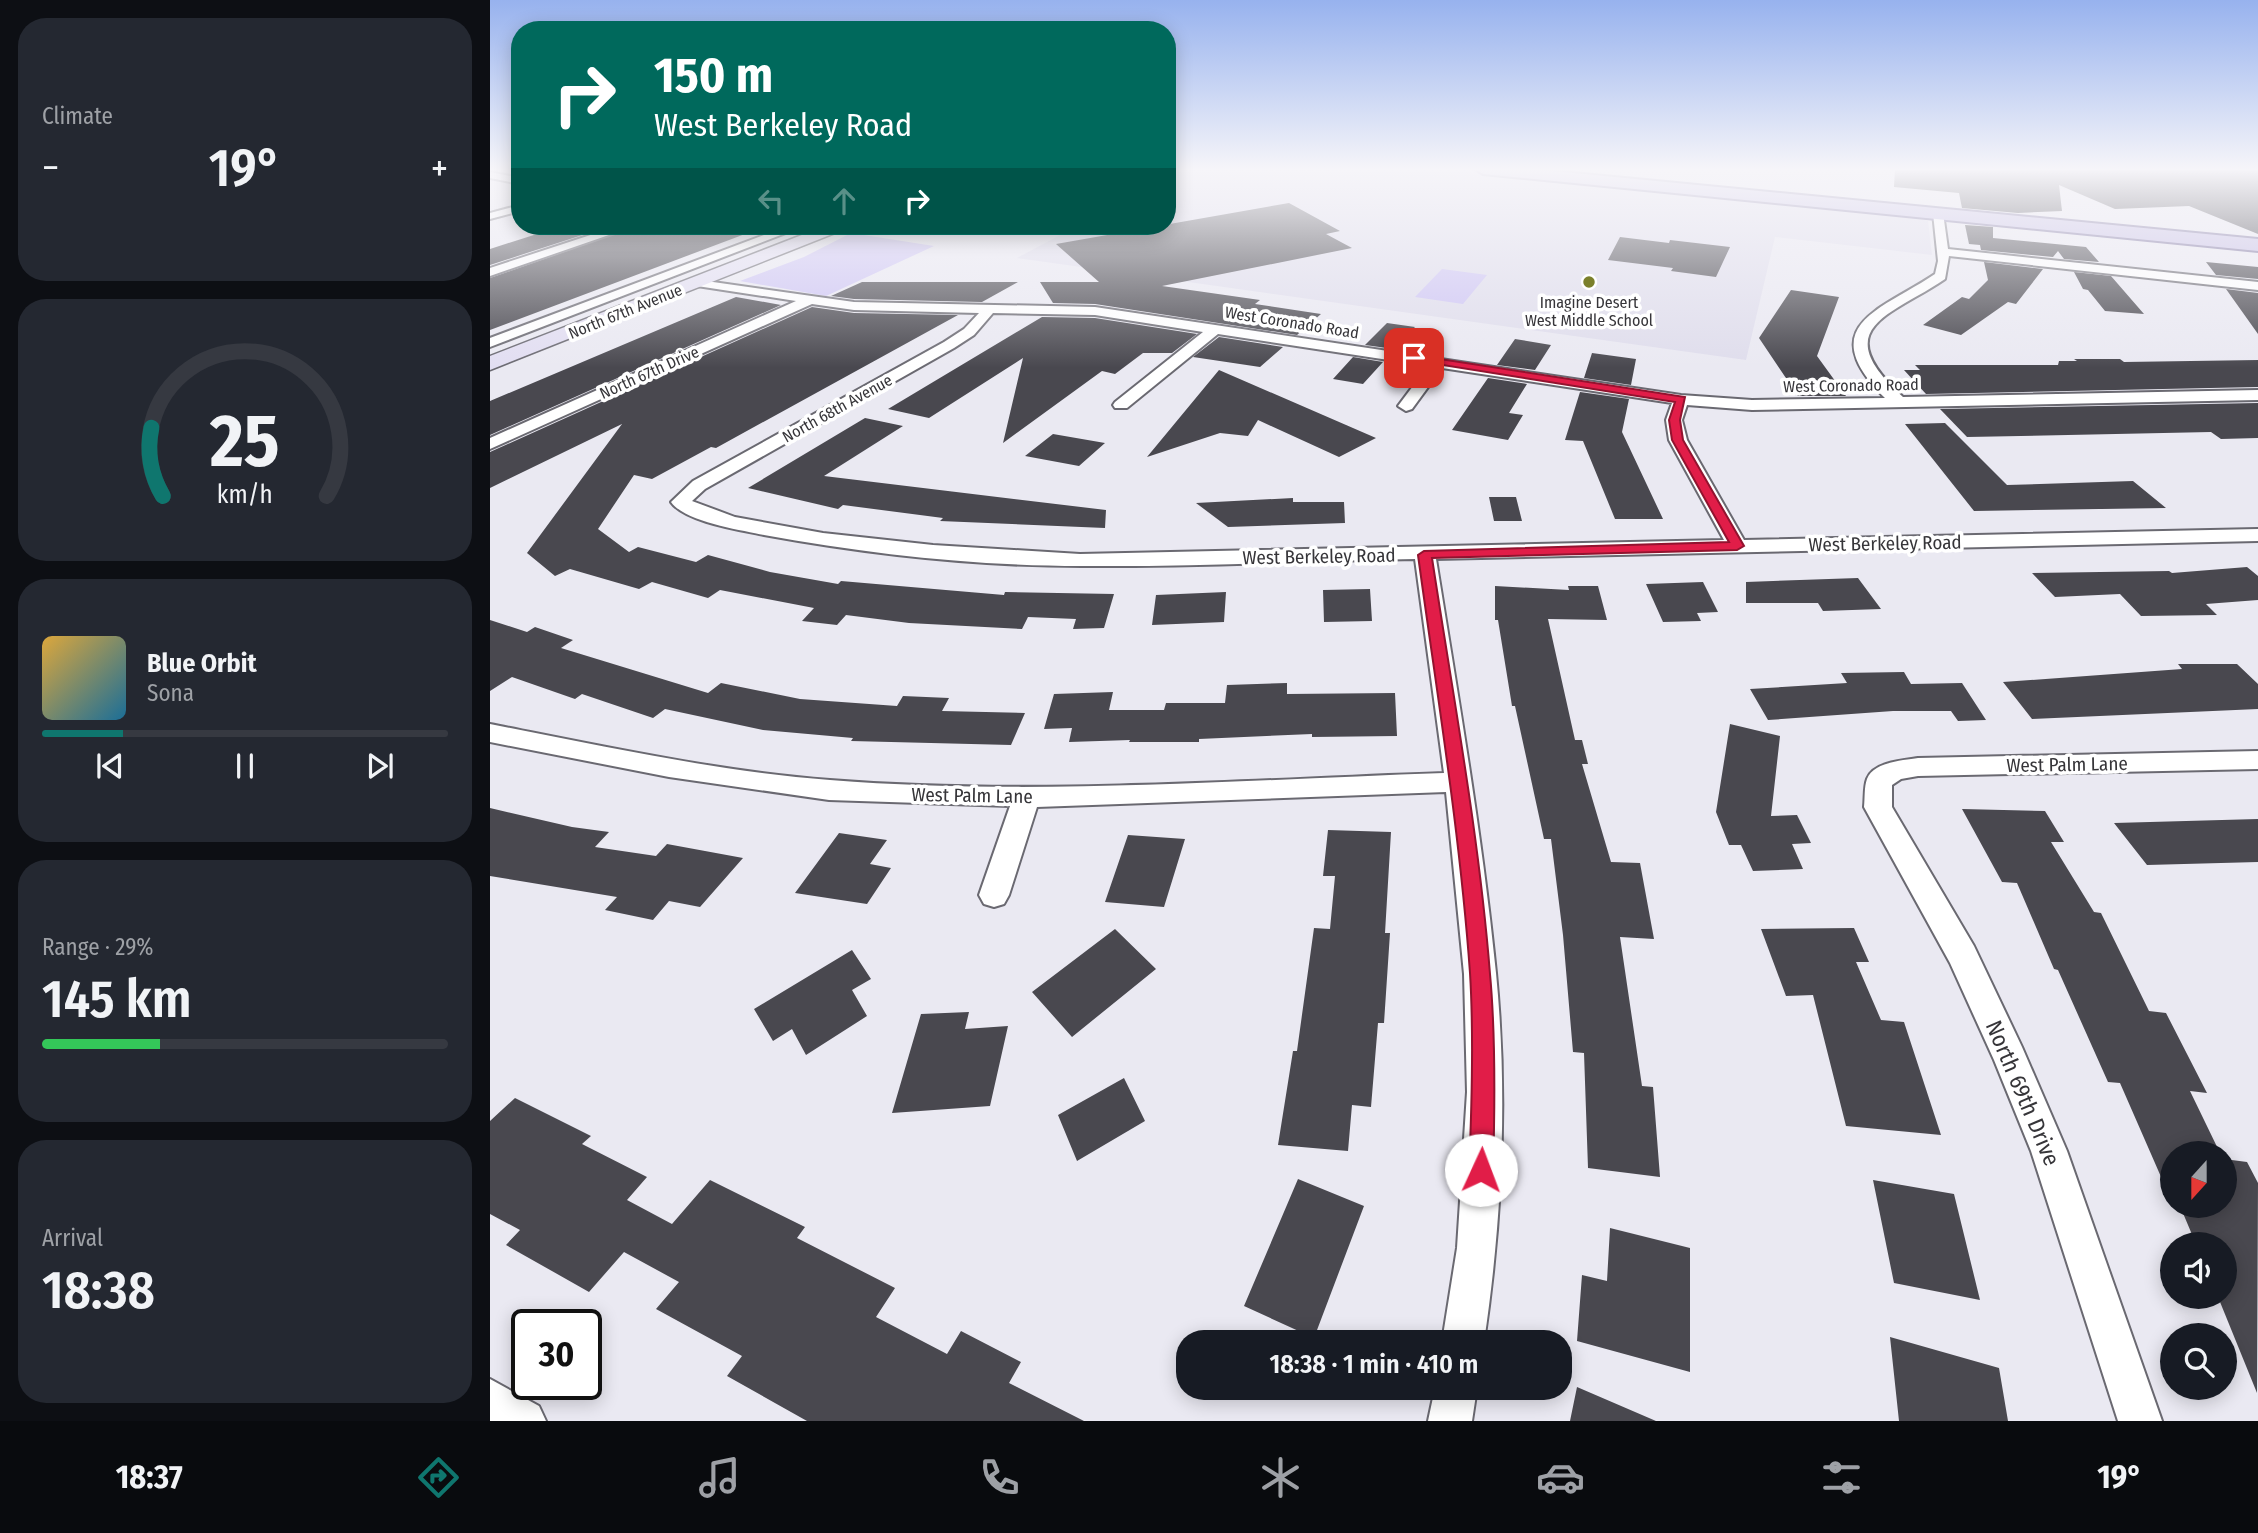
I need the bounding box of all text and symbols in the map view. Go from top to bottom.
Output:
text: 150 m [654,46,773,105]
icon: right [539,49,630,140]
text: Climate [42,102,113,130]
text: West Berkeley Road [654,106,912,144]
text: 19° [209,137,281,200]
text: − [42,145,59,191]
text: + [431,145,448,191]
icon: left [752,182,790,220]
icon: ahead [825,182,863,220]
icon: right [898,182,936,220]
marker: Imagine Desert West Middle School [1581,274,1597,290]
street label: North 67th Avenue [566,280,685,343]
place label: Imagine Desert West Middle School [1525,293,1653,330]
street label: West Coronado Road [1224,303,1360,342]
pin [1384,328,1444,388]
icon: arrive [1395,339,1433,377]
street label: North 67th Drive [597,342,702,403]
street label: North 68th Avenue [779,370,896,446]
street label: West Coronado Road [1783,375,1919,396]
text: 25 [209,398,280,485]
text: km/h [217,480,273,510]
street label: West Berkeley Road [1808,531,1962,556]
street label: West Berkeley Road [1242,544,1396,569]
text: Blue Orbit [147,648,257,679]
text: Sona [147,679,194,707]
icon: previous [91,747,129,785]
icon: pause [226,747,264,785]
icon: next [361,747,399,785]
street label: West Palm Lane [2006,752,2128,777]
street label: West Palm Lane [911,783,1033,808]
text: Range · 29% [42,933,154,961]
text: 145 km [42,968,191,1031]
street label: North 69th Drive [1980,1016,2066,1170]
position arrow [1444,1133,1518,1207]
north arrow [2160,1141,2236,1218]
map controls [2160,1141,2237,1400]
text: Arrival [42,1224,103,1252]
button: sound [2160,1232,2237,1309]
text: 18:38 [42,1259,155,1322]
speed limit sign: 30 [511,1309,602,1400]
button: search [2160,1323,2237,1400]
text: 18:38 · 1 min · 410 m [1269,1349,1479,1380]
icon: directions [414,1453,463,1502]
icon: music [695,1453,744,1502]
icon: phone [975,1453,1024,1502]
icon: climate [1256,1453,1305,1502]
icon: car [1536,1453,1585,1502]
icon: filters [1817,1453,1866,1502]
text: 18:37 [116,1458,183,1496]
text: 19° [2097,1458,2142,1496]

